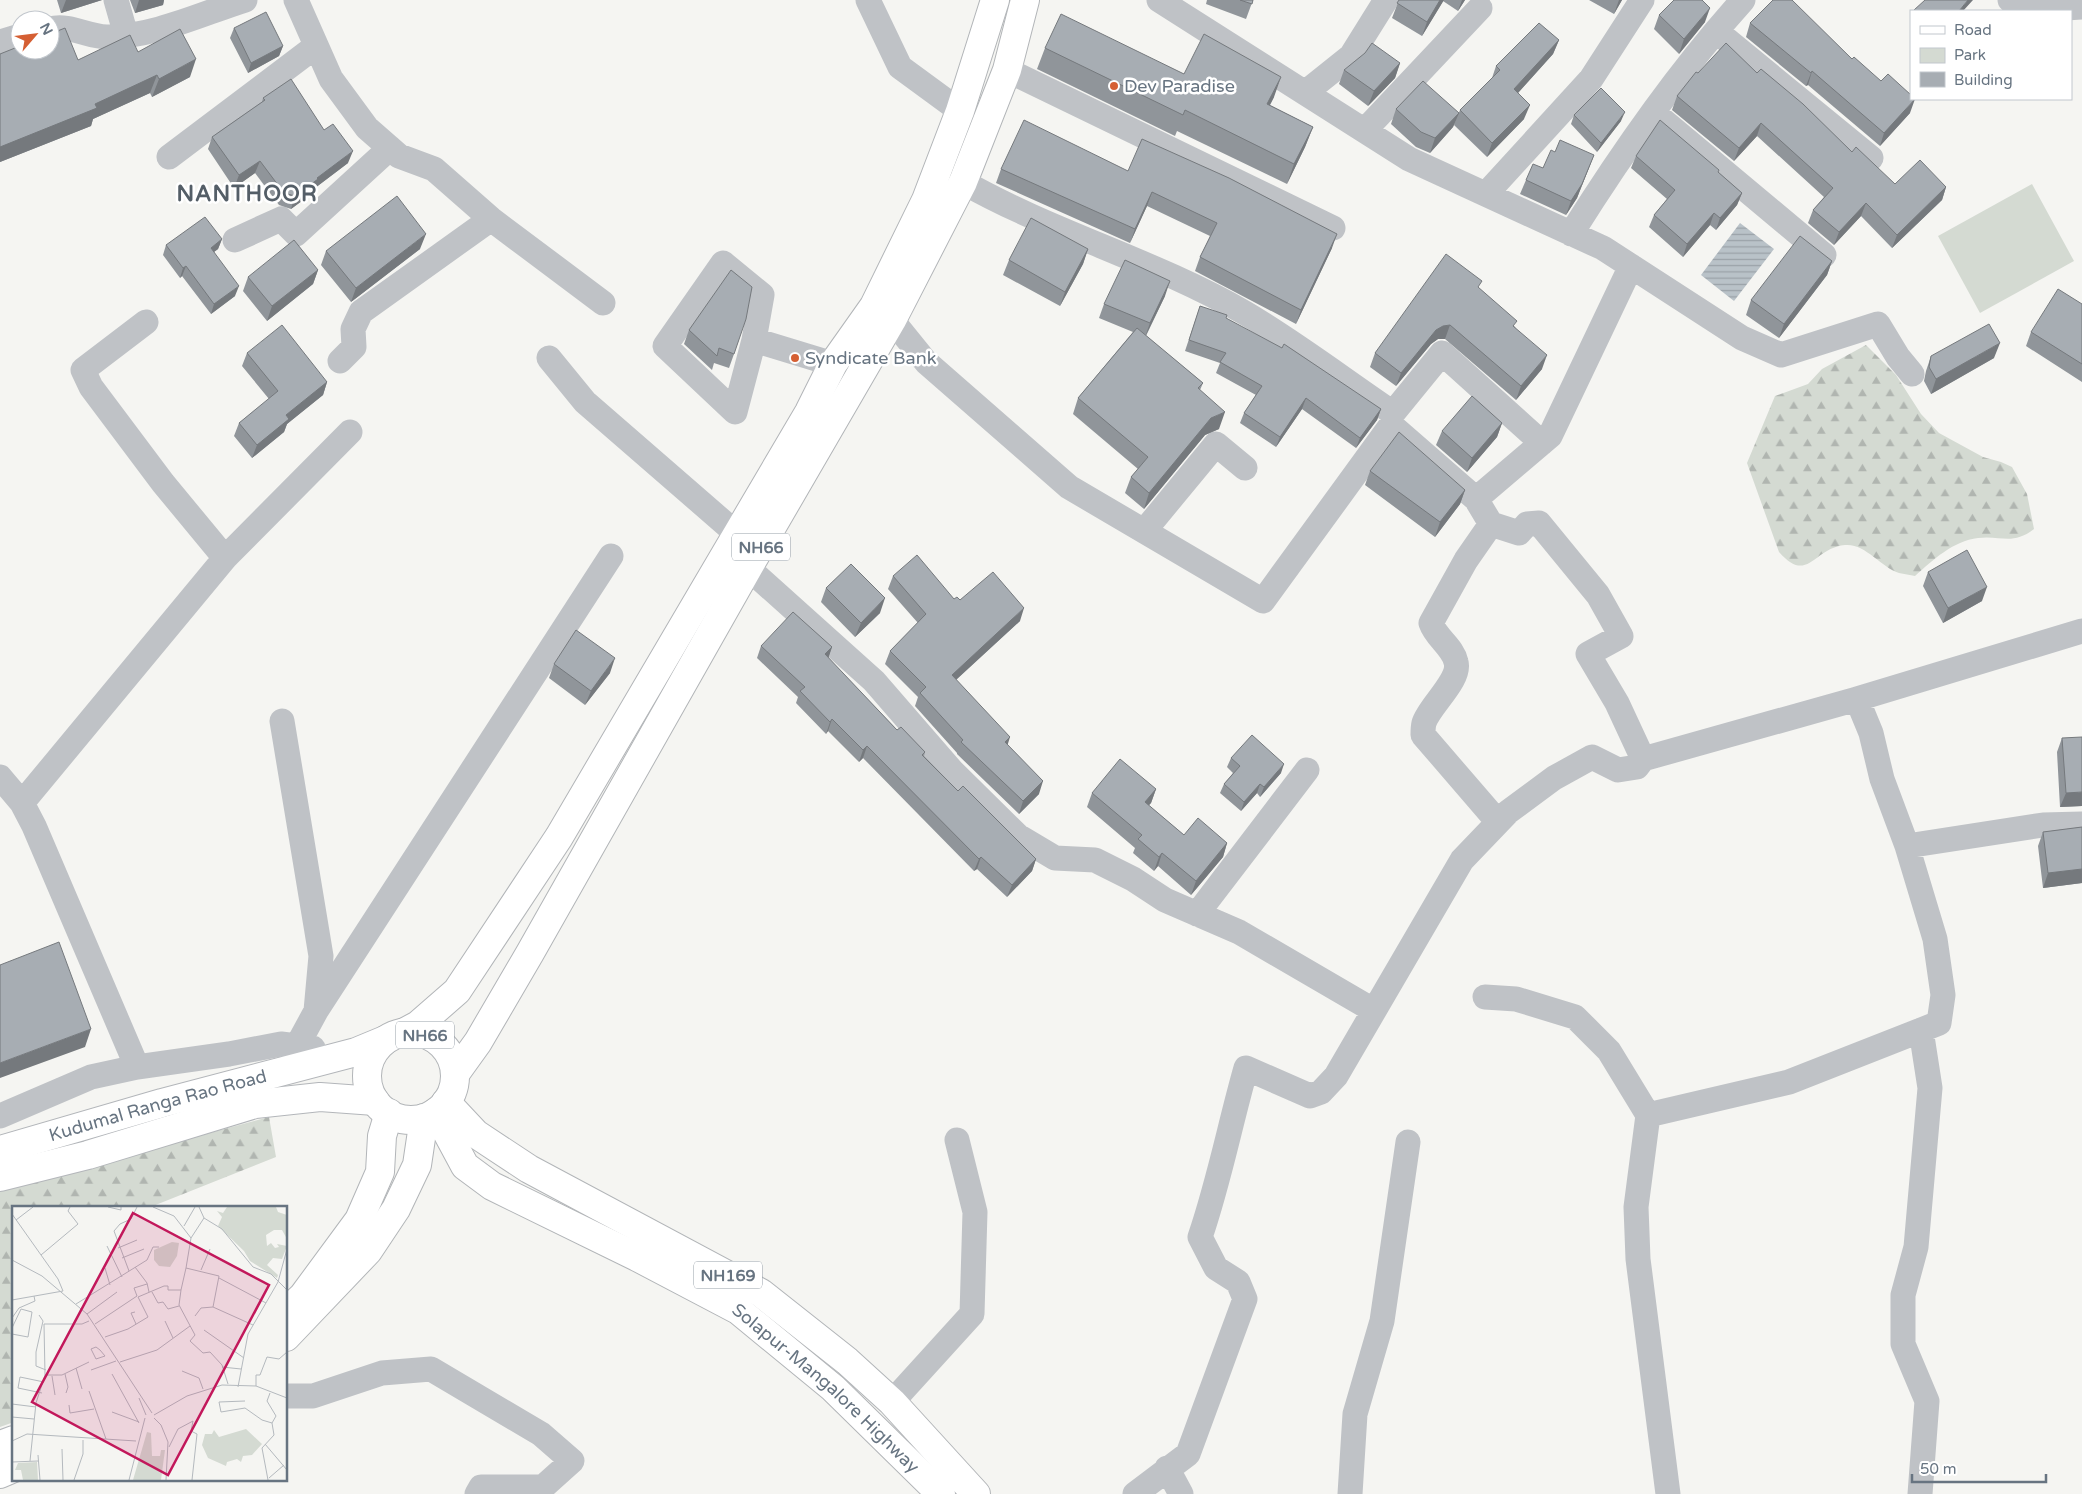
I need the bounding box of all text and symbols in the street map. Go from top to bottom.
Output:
north arrow [10,10,60,60]
legend [1910,10,2072,100]
text: N [36,20,56,38]
text: Road [1954,21,1992,39]
text: Park [1954,46,1986,64]
text: Building [1954,71,2013,89]
place label: Dev Paradise [1124,75,1235,97]
marker: Dev Paradise [1108,80,1120,92]
district label: NANTHOOR [176,181,318,207]
place label: Syndicate Bank [805,347,937,369]
marker: Syndicate Bank [789,352,801,364]
road number: NH66 [732,534,790,560]
road number: NH66 [396,1022,454,1048]
street label: Kudumal Ranga Rao Road [46,1065,269,1146]
inset map [12,1206,288,1482]
road number: NH169 [694,1262,762,1288]
street label: Solapur-Mangalore Highway [728,1299,924,1478]
scale bar [1912,1452,2046,1484]
text: 50 m [1920,1460,1957,1478]

